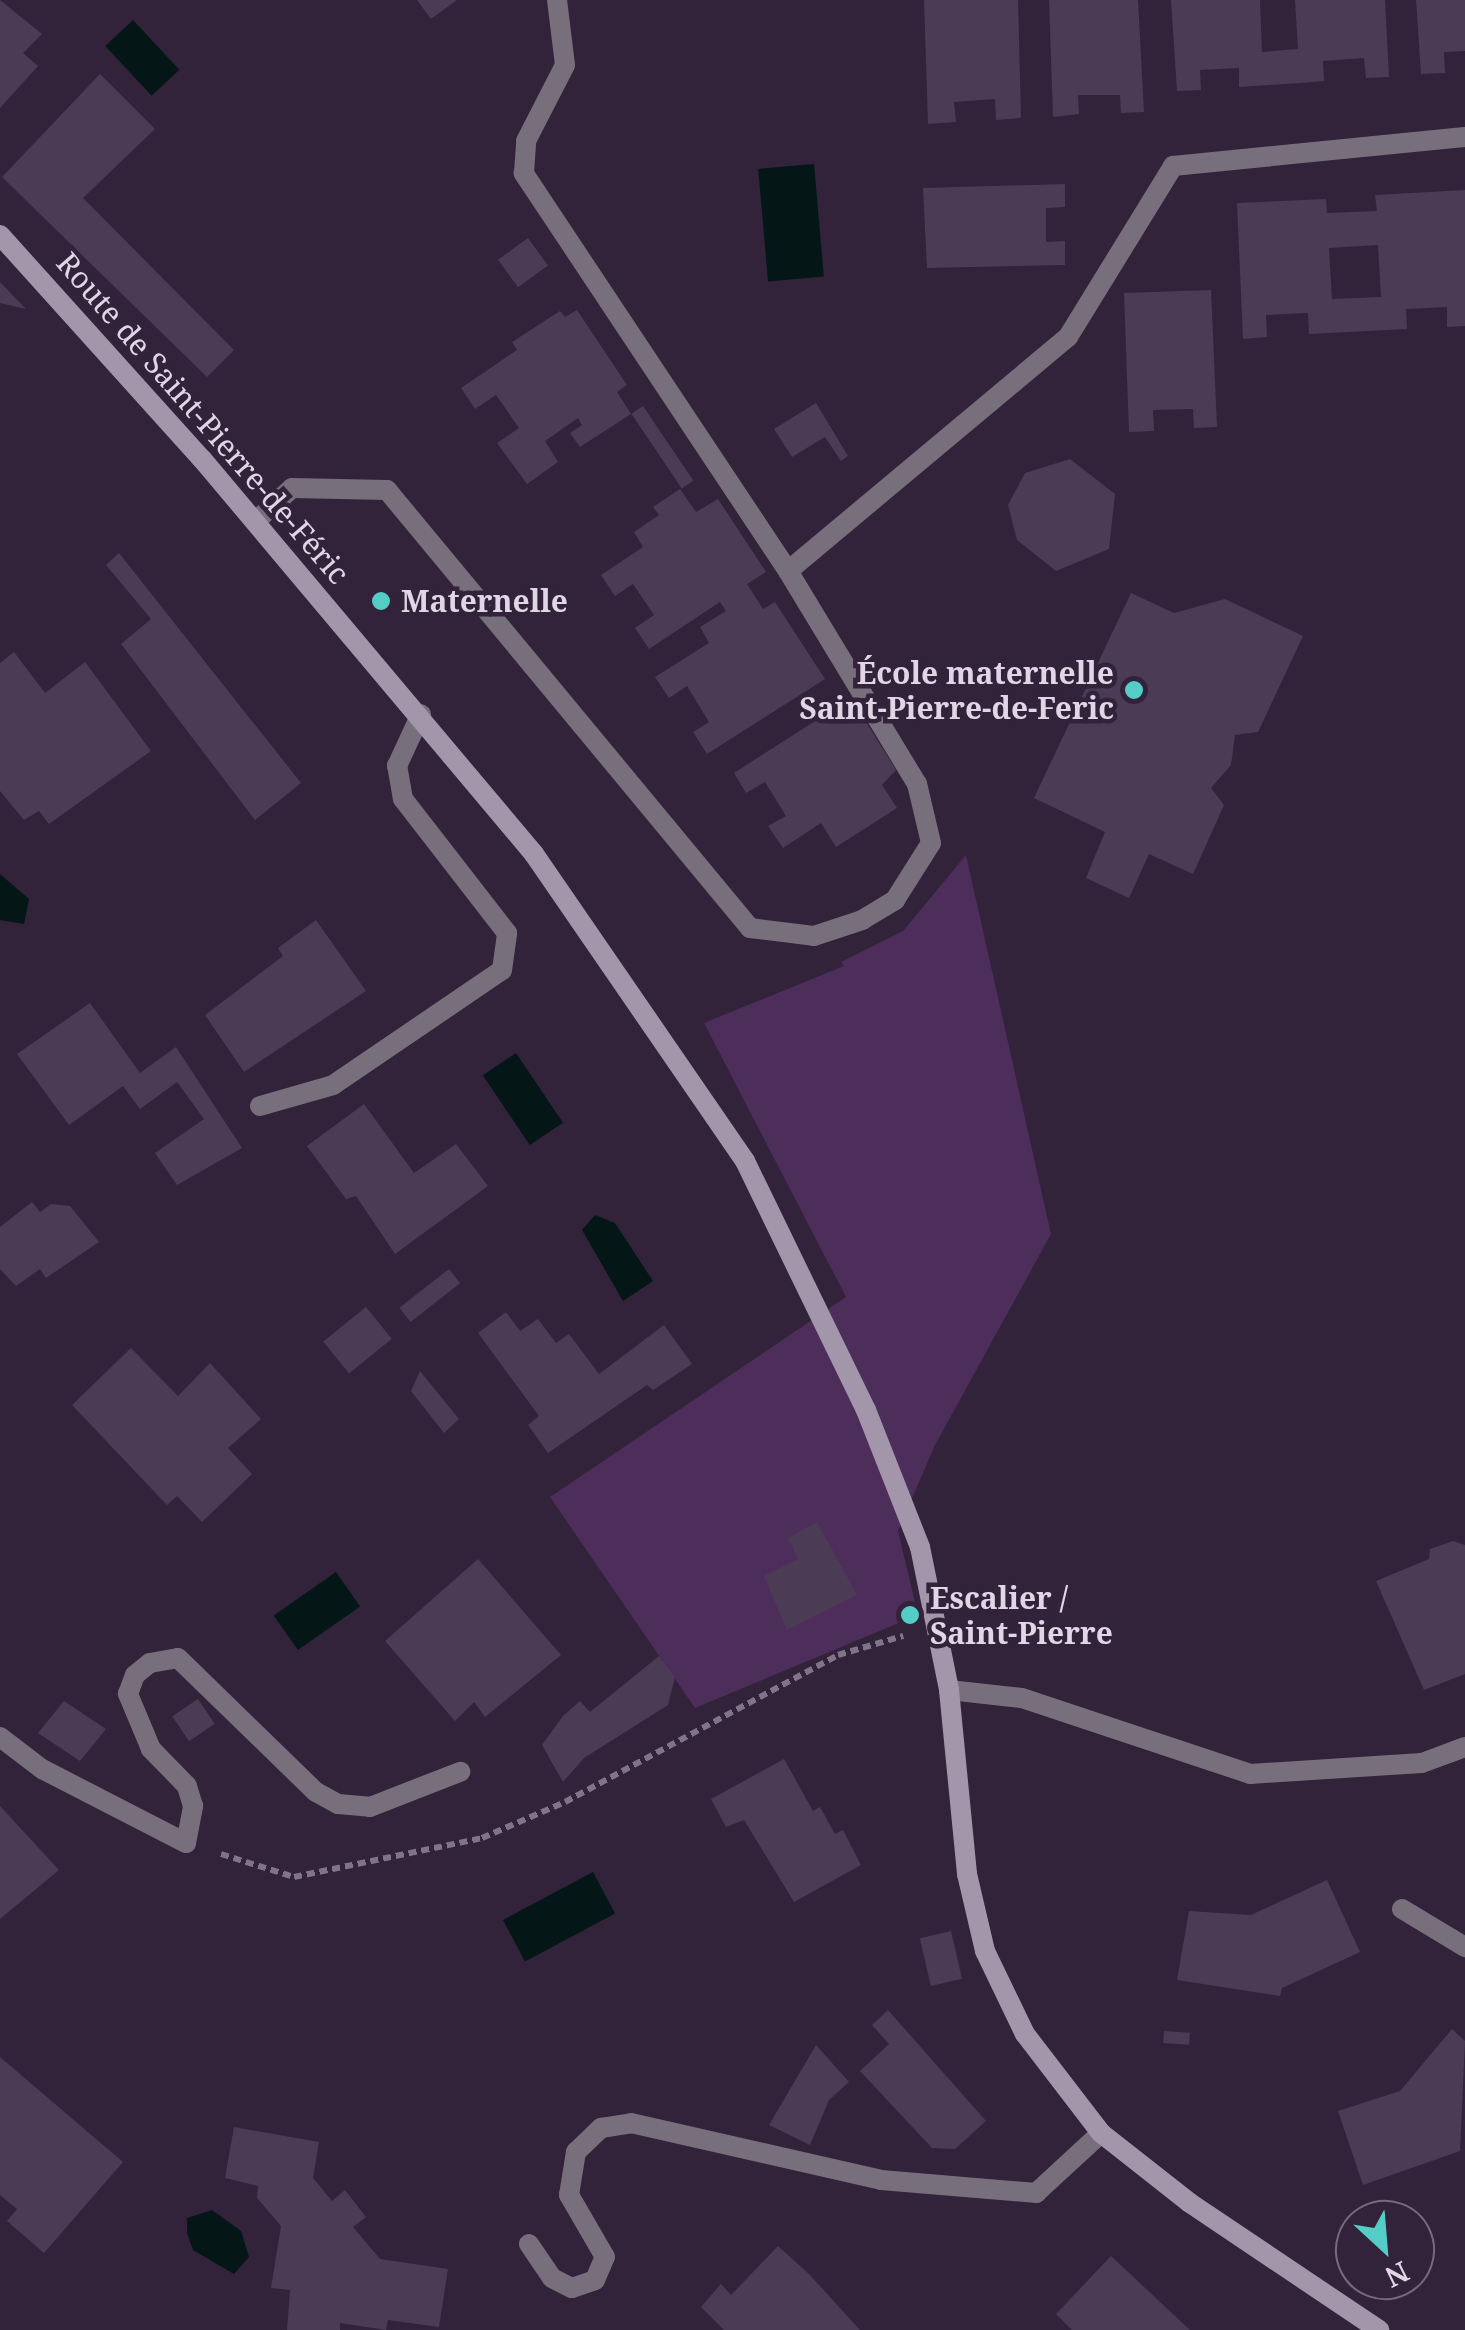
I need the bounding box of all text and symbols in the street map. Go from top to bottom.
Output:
street label: Route de Saint-Pierre-de-Féric [49,245,357,591]
place label: Maternelle [401,583,568,619]
marker: Maternelle [370,590,392,612]
place label: École maternelle Saint-Pierre-de-Feric [799,655,1114,726]
marker: École maternelle Saint-Pierre-de-Feric [1123,679,1145,701]
place label: Escalier / Saint-Pierre [930,1580,1113,1650]
marker: Escalier / Saint-Pierre [899,1604,921,1626]
north arrow [1335,2200,1435,2300]
text: N [1379,2253,1416,2297]

